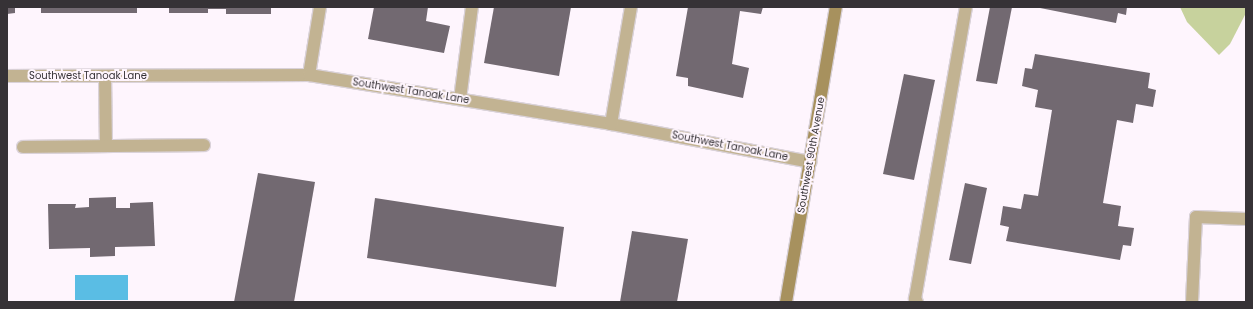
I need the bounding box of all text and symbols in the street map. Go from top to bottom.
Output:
street label: Southwest Tanoak Lane [29,70,147,82]
street label: Southwest Tanoak Lane [352,76,470,106]
street label: Southwest 90th Avenue [795,96,827,214]
street label: Southwest Tanoak Lane [671,129,789,163]

